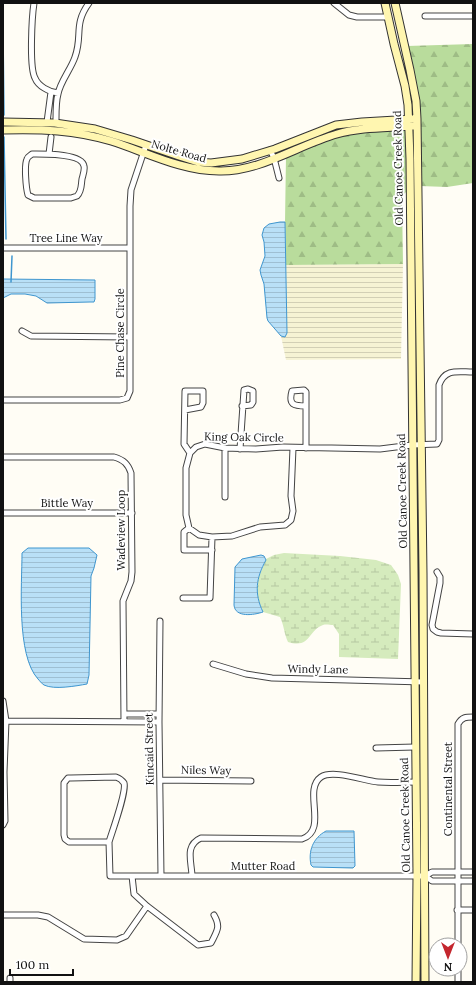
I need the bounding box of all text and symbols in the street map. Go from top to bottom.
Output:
street label: Old Canoe Creek Road [390,110,406,226]
street label: Nolte Road [150,137,208,166]
street label: Tree Line Way [29,231,103,245]
street label: Pine Chase Circle [113,288,127,378]
street label: King Oak Circle [204,429,284,445]
street label: Old Canoe Creek Road [394,433,410,549]
street label: Wadeview Loop [114,489,128,570]
street label: Bittle Way [41,496,93,510]
street label: Windy Lane [288,661,348,677]
street label: Kincaid Street [141,712,157,785]
street label: Continental Street [441,741,455,836]
street label: Old Canoe Creek Road [397,757,413,873]
street label: Niles Way [181,763,231,777]
street label: Mutter Road [231,859,296,873]
north arrow [428,937,468,977]
scale bar [10,951,73,977]
text: 100 m [16,957,49,972]
text: N [443,960,452,974]

